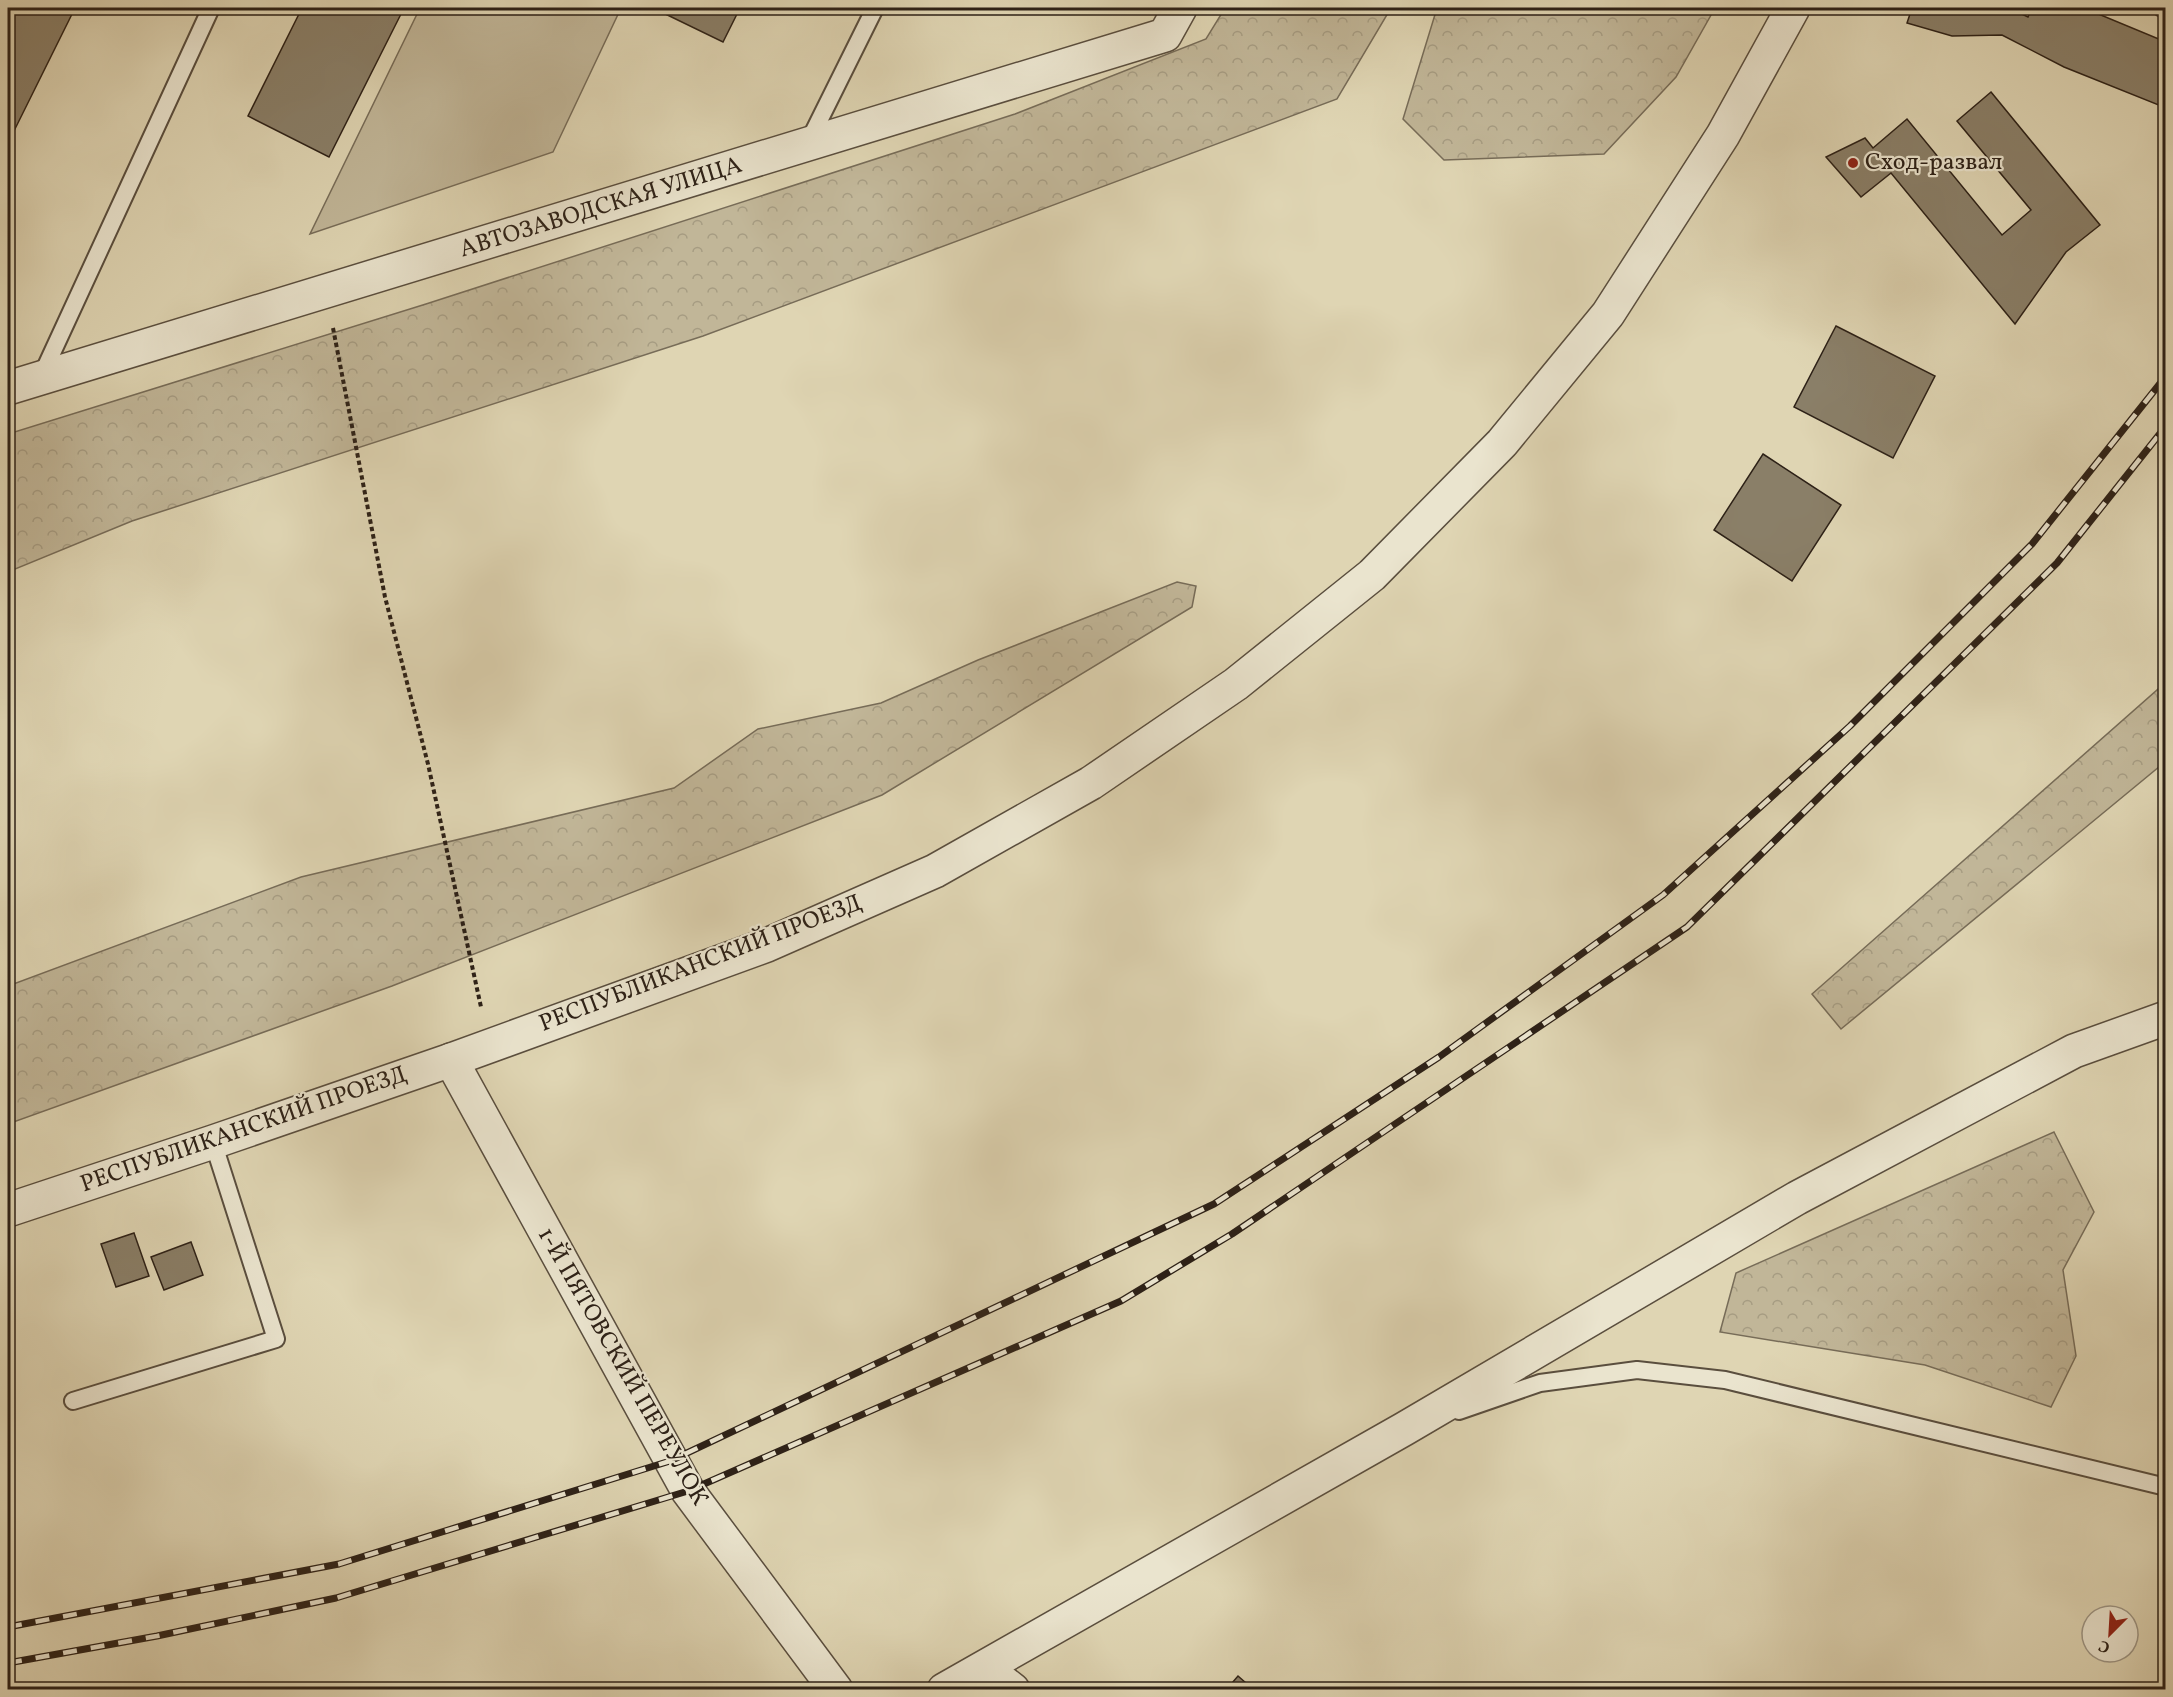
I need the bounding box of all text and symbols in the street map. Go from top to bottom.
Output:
place label: Сход-развал [1865,146,2002,180]
street label: АВТОЗАВОДСКАЯ УЛИЦА [456,149,747,267]
marker: Сход-развал [1846,156,1860,170]
street label: РЕСПУБЛИКАНСКИЙ ПРОЕЗД [534,887,868,1041]
street label: РЕСПУБЛИКАНСКИЙ ПРОЕЗД [76,1058,412,1202]
street label: 1-Й ПЯТОВСКИЙ ПЕРЕУЛОК [528,1222,716,1512]
north arrow [2080,1604,2140,1664]
text: С [2096,1634,2114,1658]

